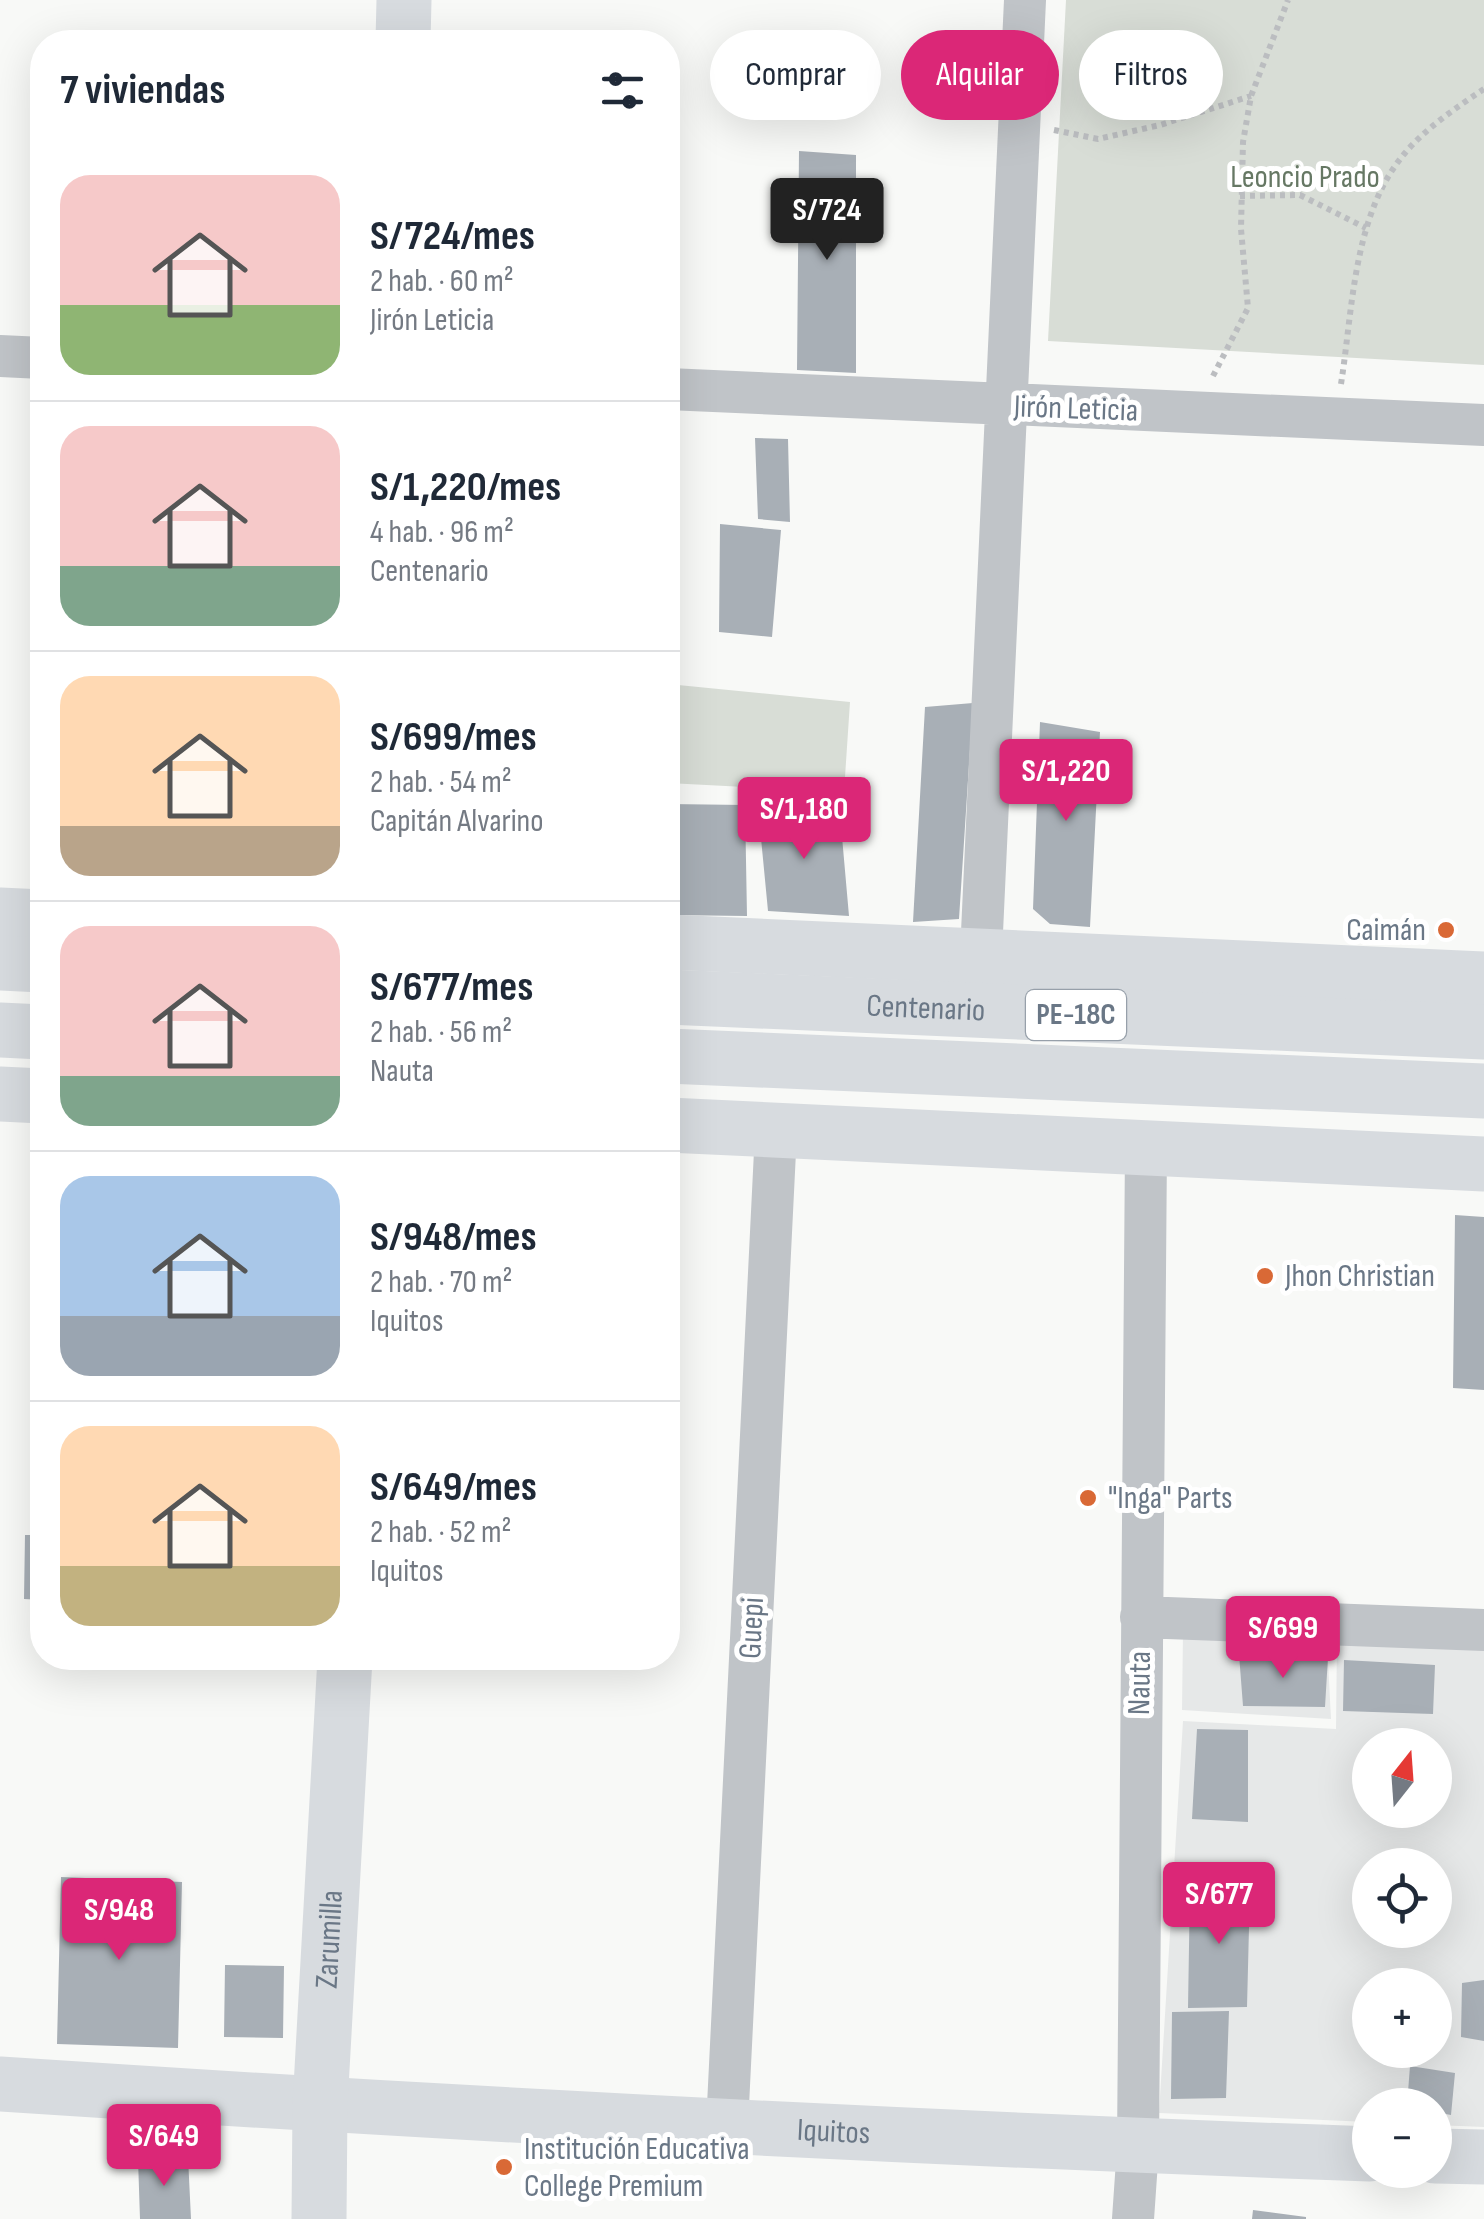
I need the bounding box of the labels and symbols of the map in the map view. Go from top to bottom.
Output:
park label: Leoncio Prado [1230,158,1380,197]
pin: S/724 [757,178,897,263]
street label: Jirón Leticia [1012,387,1139,431]
pin: S/1,220 [974,739,1158,824]
pin: S/1,180 [712,777,896,862]
place label: Caimán [1346,911,1426,950]
marker: Caimán [1435,919,1457,941]
street label: Centenario [866,986,986,1030]
road number: PE-18C [1026,990,1126,1040]
place label: Jhon Christian [1284,1257,1435,1296]
marker: Jhon Christian [1254,1265,1276,1287]
place label: "Inga" Parts [1108,1479,1233,1518]
marker: "Inga" Parts [1077,1487,1099,1509]
street label: Guepi [731,1596,773,1660]
pin: S/699 [1213,1596,1353,1681]
street label: Nauta [1120,1651,1160,1715]
north arrow [1352,1728,1452,1828]
pin: S/677 [1149,1862,1289,1947]
pin: S/948 [49,1878,189,1963]
street label: Zarumilla [307,1889,351,1990]
pin: S/649 [94,2104,234,2189]
street label: Iquitos [796,2110,871,2153]
place label: Institución Educativa College Premium [524,2130,750,2206]
marker: Institución Educativa College Premium [493,2156,515,2178]

